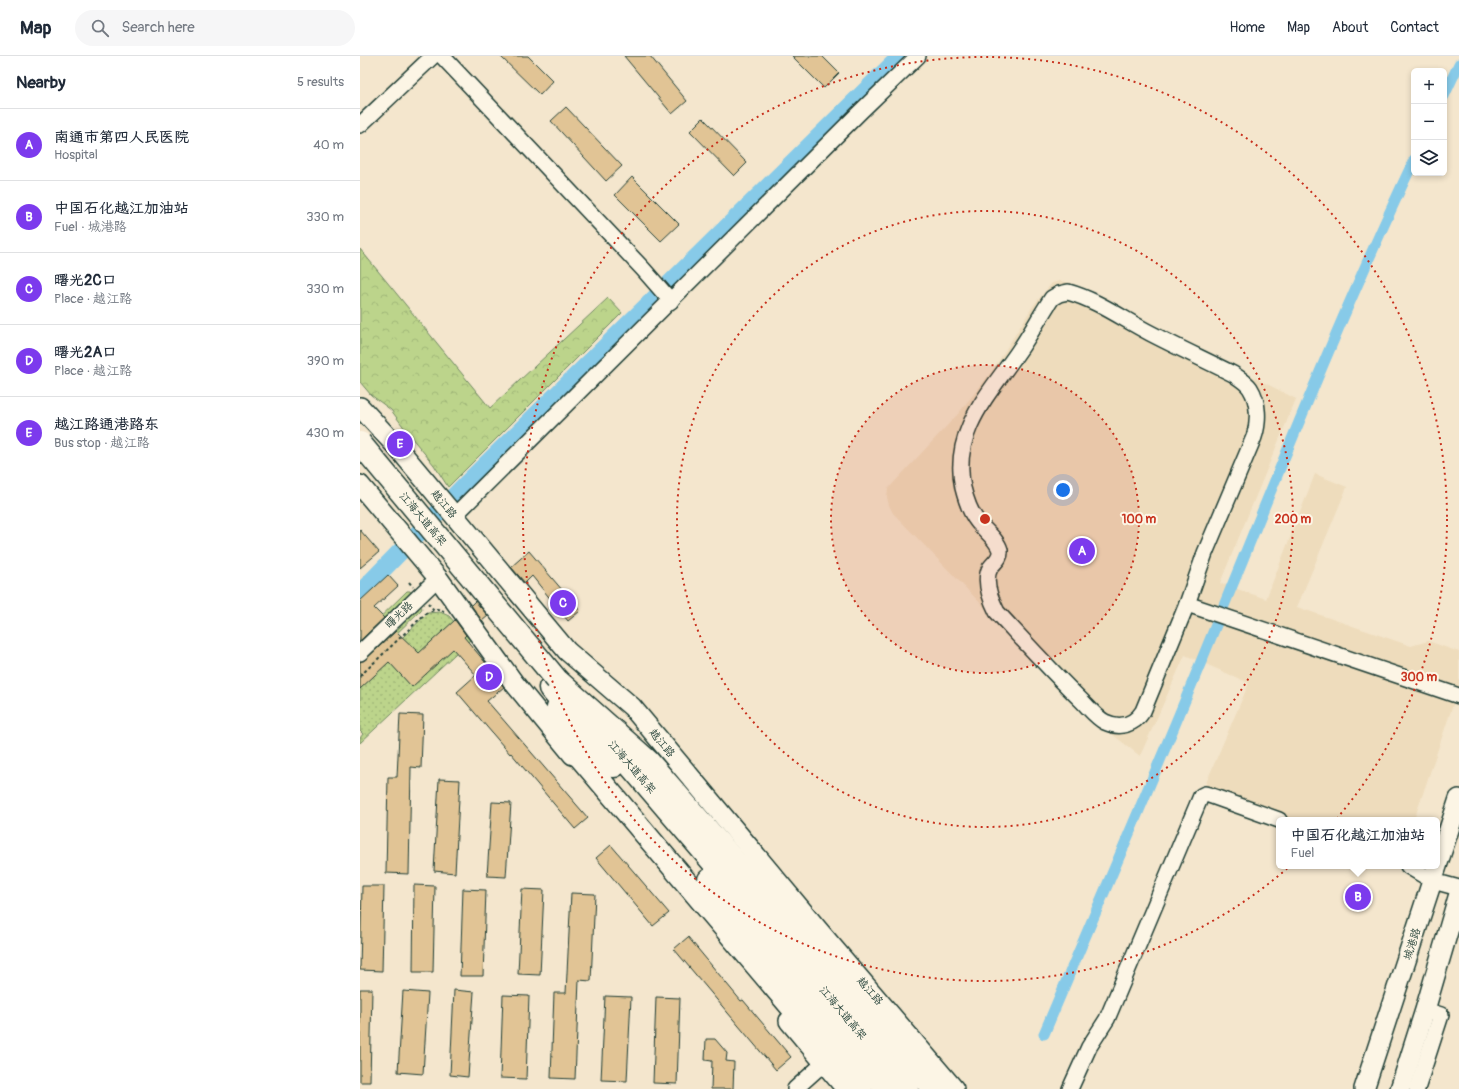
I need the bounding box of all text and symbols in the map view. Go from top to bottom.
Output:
search box [75,10,355,46]
text: Map [20,16,51,40]
icon: search [89,17,111,39]
text: Search here [121,18,195,37]
text: Home [1230,19,1265,36]
text: Map [1287,19,1310,36]
text: About [1332,19,1368,36]
text: Contact [1390,19,1439,36]
map controls [1411,68,1447,176]
button: + [1411,68,1447,104]
text: Nearby [16,72,65,93]
text: 5 results [297,74,344,90]
button: − [1411,104,1447,140]
text: 南通市第四人民医院 [54,128,189,147]
text: A [25,137,33,153]
text: 40 m [313,137,344,153]
button: layers [1411,140,1447,176]
text: Hospital [54,147,98,163]
text: 中国石化越江加油站 [54,199,189,218]
text: B [25,209,33,225]
text: 330 m [306,209,344,225]
text: Fuel · 城港路 [54,219,127,235]
text: 曙光2C口 [54,271,117,290]
text: C [25,281,33,297]
text: 330 m [306,281,344,297]
text: Place · 越江路 [54,291,132,307]
text: 曙光2A口 [54,343,117,362]
text: D [25,353,33,369]
text: 390 m [307,353,344,369]
text: Place · 越江路 [54,363,132,379]
text: 越江路通港路东 [54,415,159,434]
text: E [26,425,32,441]
text: 430 m [306,425,344,441]
pin: E [387,429,413,459]
text: Bus stop · 越江路 [54,435,150,451]
your location [1053,480,1073,500]
street label: 越江路 [428,487,460,521]
street label: 江海大道高架 [397,490,449,548]
centre of rings [978,512,992,526]
text: 100 m [1122,512,1157,527]
text: 200 m [1275,512,1312,527]
pin: A [1069,536,1095,566]
pin: C [550,588,576,618]
street label: 曙光路 [383,599,415,631]
pin: D [476,662,502,692]
text: 300 m [1401,670,1438,685]
street label: 越江路 [646,726,678,760]
street label: 江海大道高架 [605,738,659,796]
popup [1276,817,1440,869]
text: 中国石化越江加油站 [1290,826,1426,845]
text: Fuel [1290,845,1314,861]
pin: B [1345,882,1371,912]
street label: 城港路 [1401,926,1423,962]
street label: 越江路 [854,974,886,1008]
street label: 江海大道高架 [817,984,869,1042]

